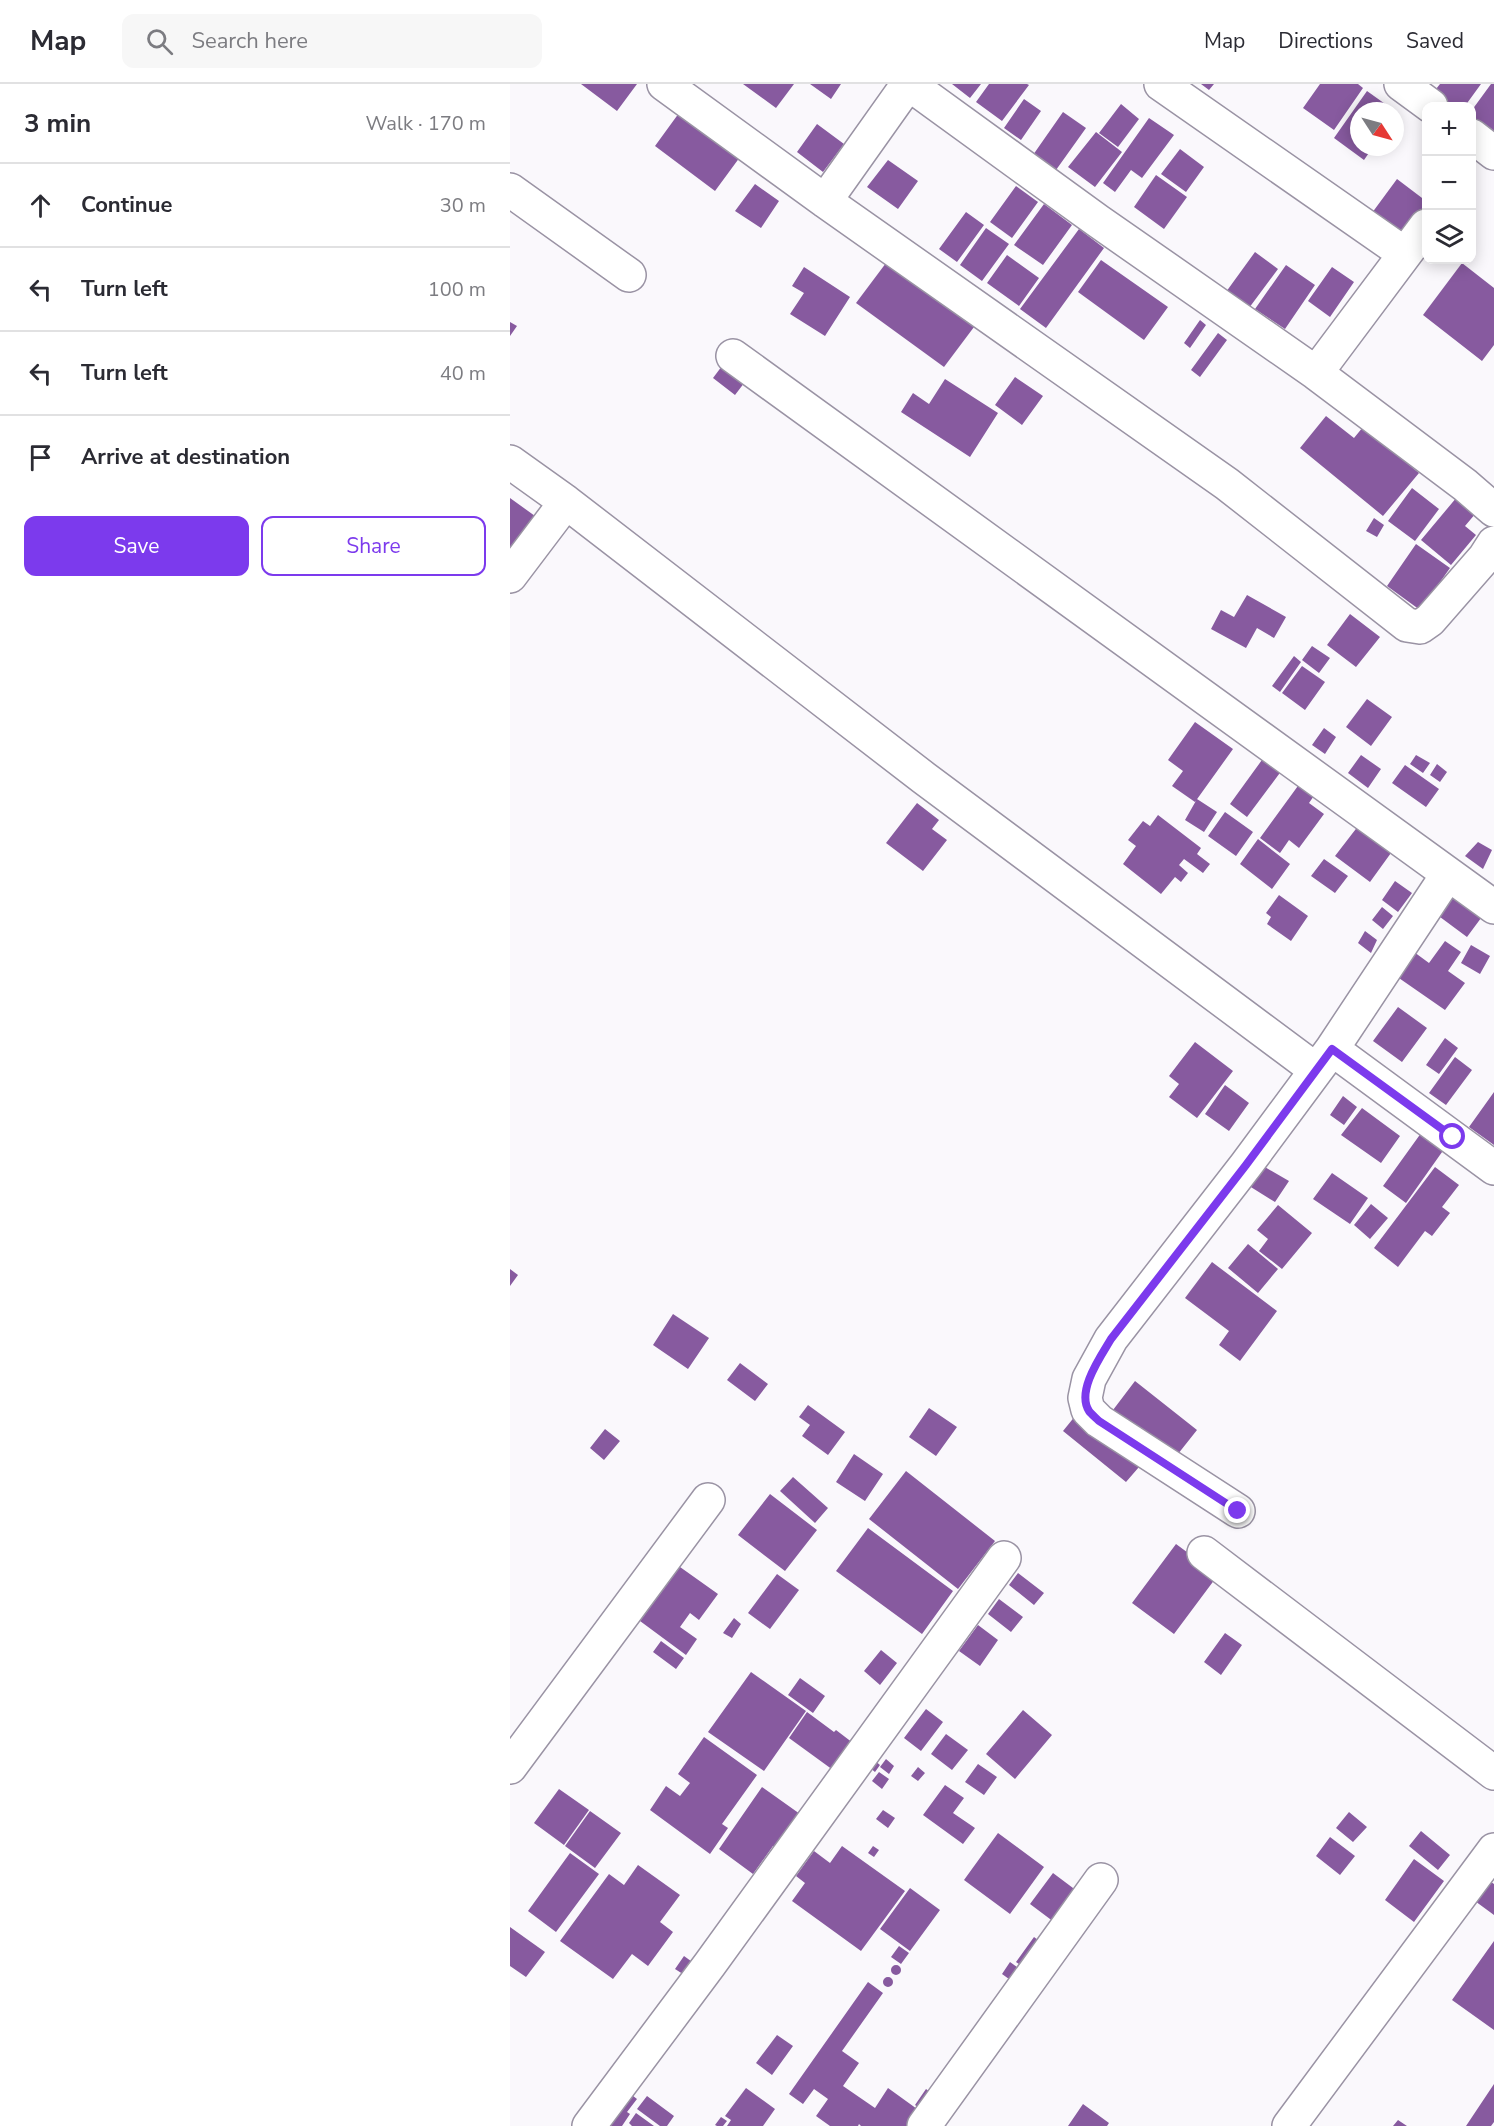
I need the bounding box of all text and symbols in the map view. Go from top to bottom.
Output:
search box [122,14,542,68]
text: Map [30,22,86,60]
icon: search [143,25,176,58]
text: Search here [191,26,308,56]
text: Map [1204,27,1245,55]
text: Directions [1278,27,1373,55]
text: Saved [1406,27,1464,55]
north arrow [1350,102,1404,156]
map controls [1422,102,1476,264]
button: + [1422,102,1476,156]
text: 3 min [24,106,91,141]
text: Walk · 170 m [366,110,486,137]
button: − [1422,156,1476,210]
icon: ahead [24,189,57,222]
text: Continue [81,190,172,220]
text: 30 m [440,192,486,219]
button: layers [1422,210,1476,264]
icon: left [24,273,57,306]
text: Turn left [81,274,168,304]
text: 100 m [428,276,486,303]
icon: left [24,357,57,390]
text: Turn left [81,358,168,388]
text: 40 m [440,360,486,387]
icon: arrive [24,441,57,474]
text: Arrive at destination [81,442,290,472]
button: Save [24,516,249,576]
button: Share [261,516,486,576]
route start [1439,1123,1465,1149]
route end [1224,1497,1250,1523]

